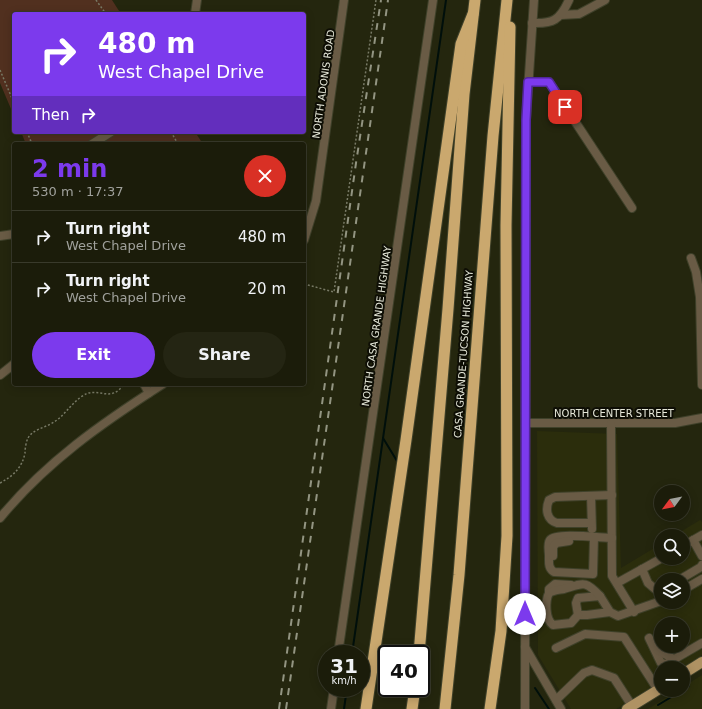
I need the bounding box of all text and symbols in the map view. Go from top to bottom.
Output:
text: 480 m [98,27,195,60]
icon: right [32,28,84,80]
street label: NORTH ADONIS ROAD [310,29,337,139]
text: West Chapel Drive [98,61,264,82]
pin [548,90,582,124]
icon: arrive [554,96,576,118]
icon: right [77,104,99,126]
text: Then [32,106,69,124]
text: 2 min [32,155,107,183]
button: close [244,155,286,197]
text: 530 m · 17:37 [32,184,123,199]
text: Turn right [66,220,150,238]
icon: right [32,226,54,248]
text: 480 m [238,228,286,246]
text: West Chapel Drive [66,238,186,253]
street label: NORTH CASA GRANDE HIGHWAY [360,244,393,407]
street label: CASA GRANDE-TUCSON HIGHWAY [452,269,475,438]
text: Turn right [66,272,150,290]
icon: right [32,278,54,300]
text: 20 m [248,280,286,298]
text: West Chapel Drive [66,290,186,305]
button: Exit [32,332,155,378]
button: Share [163,332,286,378]
street label: NORTH CENTER STREET [554,408,675,419]
north arrow [654,485,690,521]
map controls [654,485,690,697]
button: search [654,529,690,565]
button: layers [654,573,690,609]
position arrow [504,593,546,635]
button: + [654,617,690,653]
speed limit sign: 40 [378,645,430,697]
text: 31 [330,654,358,678]
button: − [654,661,690,697]
text: km/h [331,675,357,686]

